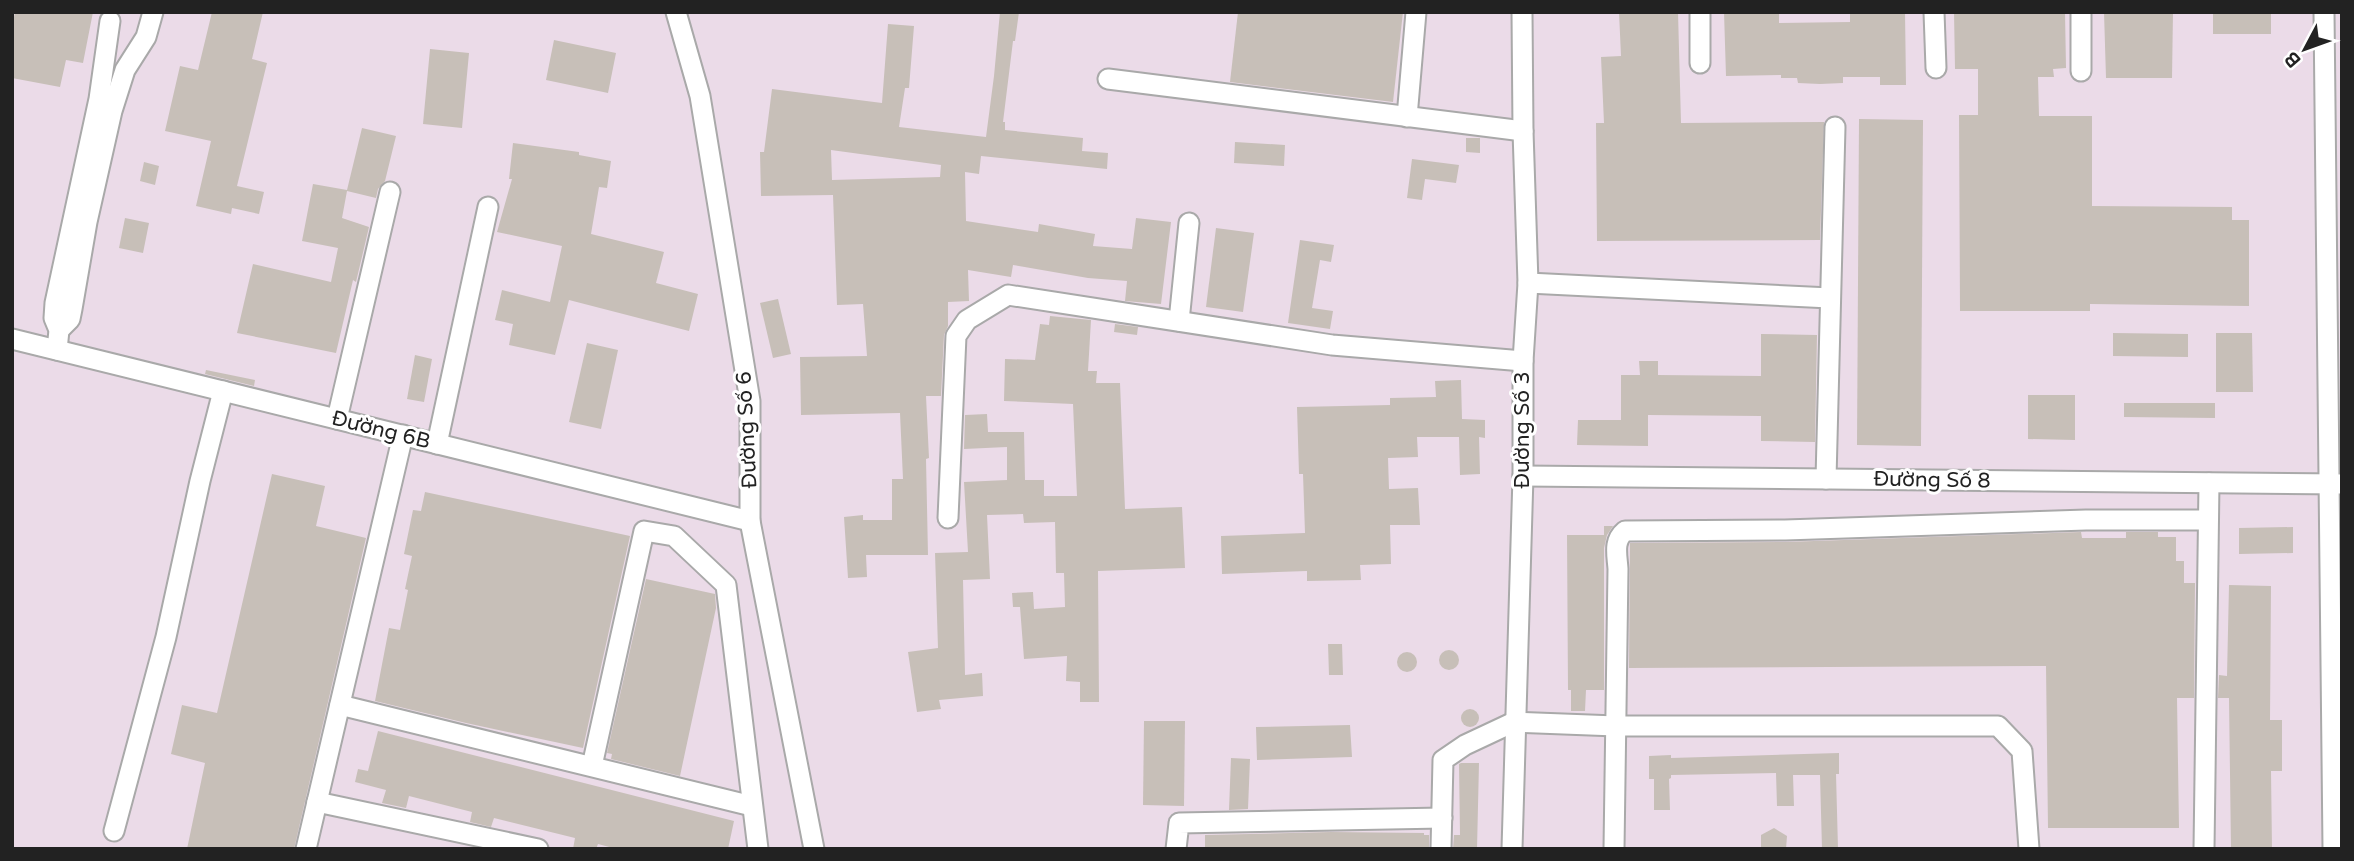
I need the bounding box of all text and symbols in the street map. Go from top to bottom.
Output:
north arrow [2270,14,2340,84]
text: B [2280,47,2306,72]
street label: Đường Số 6 [731,371,763,489]
street label: Đường Số 3 [1510,371,1535,489]
street label: Đường 6B [329,406,433,454]
street label: Đường Số 8 [1873,466,1991,494]

